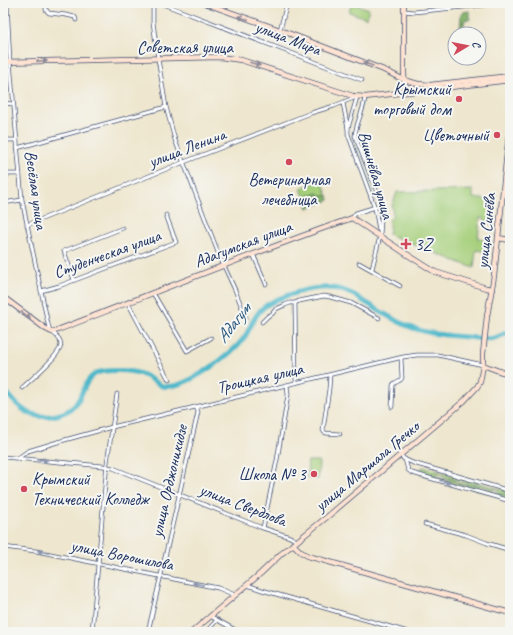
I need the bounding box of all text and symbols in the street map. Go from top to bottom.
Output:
one-way arrow [236,14,248,20]
street label: улица Мира [251,16,325,60]
north arrow [447,26,487,66]
street label: Советская улица [137,37,235,58]
text: С [469,40,484,50]
one-way arrow [36,58,49,64]
one-way arrow [249,61,261,67]
one-way arrow [362,61,374,67]
place label: Крымский торговый дом [373,79,452,120]
marker: Крымский торговый дом [454,94,464,104]
street label: улица Ленина [145,123,230,173]
place label: Цветочный [422,125,490,146]
street label: Вишнёвая улица [353,129,399,222]
marker: Цветочный [492,130,502,140]
street label: Весёлая улица [20,149,52,232]
marker: Ветеринарная лечебница [284,157,294,167]
place label: Ветеринарная лечебница [248,169,331,210]
street label: улица Синёва [471,191,501,271]
street label: Адагумская улица [191,215,296,272]
street label: Студенческая улица [51,225,164,283]
place label: 3Z [415,234,435,255]
marker: 3Z [400,238,412,250]
water label: Адагум [211,297,257,347]
one-way arrow [21,310,32,319]
street label: Троицкая улица [215,358,307,398]
street label: улица Маршала Гречко [310,415,425,516]
street label: улица Орджоникидзе [146,421,192,540]
one-way arrow [36,457,48,464]
place label: Школа № 3 [239,464,307,485]
place label: Крымский Технический Колледж [32,469,151,510]
marker: Школа № 3 [309,469,319,479]
street label: улица Свердлова [196,479,291,532]
one-way arrow [439,479,451,485]
marker: Крымский Технический Колледж [19,484,29,494]
street label: улица Ворошилова [68,535,176,575]
one-way arrow [37,549,49,555]
one-way arrow [192,580,204,586]

